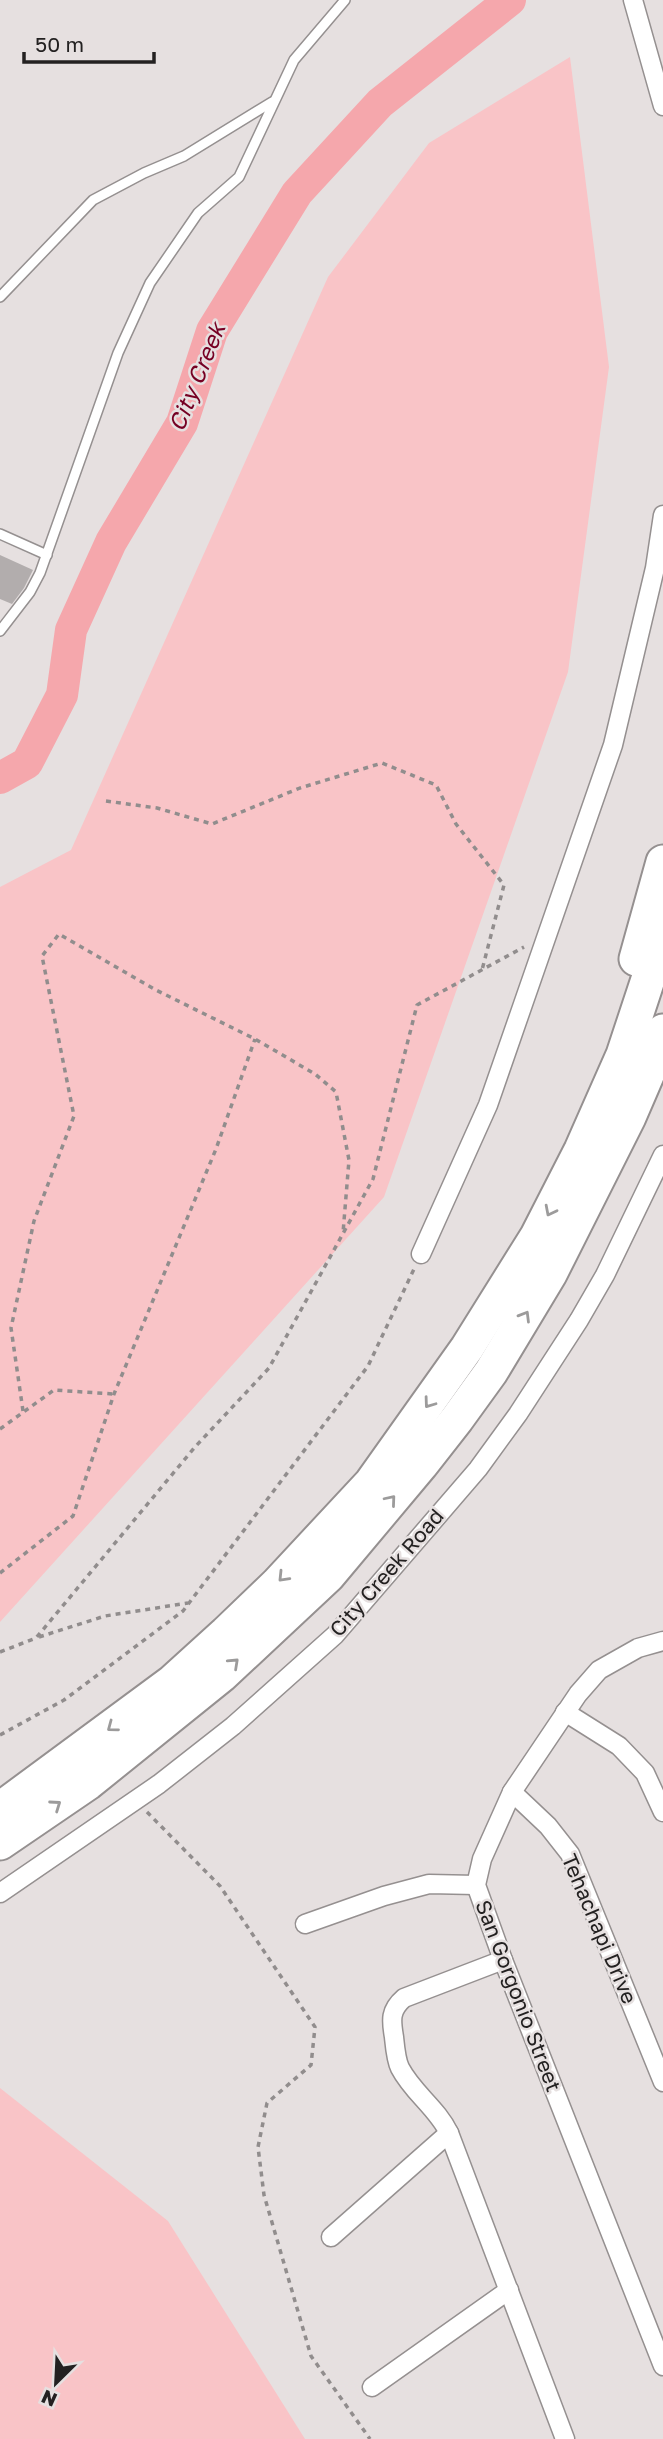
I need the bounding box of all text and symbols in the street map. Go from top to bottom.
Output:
scale bar [24,21,154,65]
text: 50 m [35,31,84,57]
water label: City Creek [162,317,231,435]
one-way arrow [545,1204,559,1216]
one-way arrow [516,1310,529,1323]
one-way arrow [425,1395,437,1408]
one-way arrow [383,1495,396,1507]
street label: City Creek Road [324,1503,449,1642]
one-way arrow [279,1569,292,1582]
one-way arrow [226,1659,239,1672]
one-way arrow [108,1718,120,1731]
one-way arrow [48,1801,61,1813]
street label: Tehachapi Drive [557,1850,643,2007]
street label: San Gorgonio Street [470,1896,567,2095]
north arrow [21,2348,91,2418]
text: N [38,2386,60,2412]

